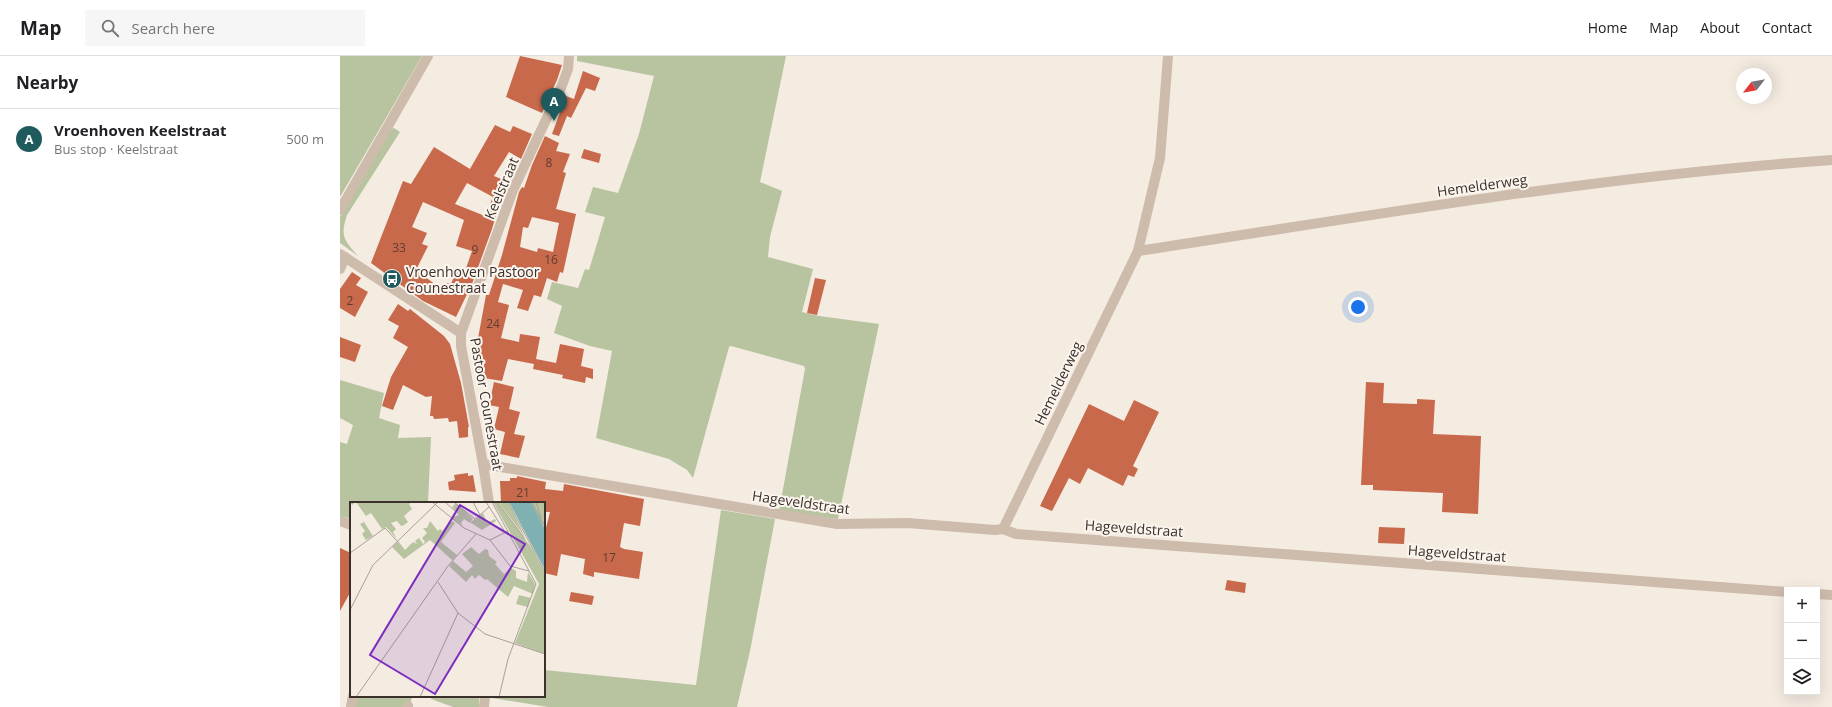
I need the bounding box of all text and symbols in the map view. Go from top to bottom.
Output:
search box [85,10,365,46]
text: Map [20,15,61,41]
icon: search [99,17,121,39]
text: Search here [131,18,215,38]
text: Home [1588,18,1627,37]
text: Map [1649,18,1678,37]
text: About [1700,18,1740,37]
text: Contact [1762,18,1812,37]
north arrow [1736,68,1772,104]
text: Nearby [16,71,78,94]
pin: A [541,88,567,121]
text: Vroenhoven Keelstraat [54,120,227,140]
text: A [25,130,33,148]
text: 500 m [286,130,324,148]
text: Bus stop · Keelstraat [54,140,178,158]
street label: Keelstraat [479,154,523,222]
house number: 8 [546,154,553,171]
street label: Hemelderweg [1436,169,1529,201]
house number: 33 [392,239,406,256]
house number: 9 [472,241,479,258]
house number: 16 [544,251,558,268]
place label: Vroenhoven Pastoor Counestraat [406,262,540,297]
bus stop icon: Vroenhoven Pastoor Counestraat [381,268,403,290]
house number: 2 [347,292,354,309]
your location [1348,297,1368,317]
house number: 24 [486,315,500,332]
street label: Pastoor Counestraat [466,336,508,472]
street label: Hemelderweg [1030,338,1087,428]
house number: 21 [516,484,530,501]
street label: Hageveldstraat [751,486,851,518]
inset map [350,502,545,697]
street label: Hageveldstraat [1084,515,1184,541]
street label: Hageveldstraat [1407,540,1507,566]
house number: 17 [602,549,616,566]
map controls [1784,587,1820,695]
button: + [1784,587,1820,623]
button: − [1784,623,1820,659]
button: layers [1784,659,1820,695]

